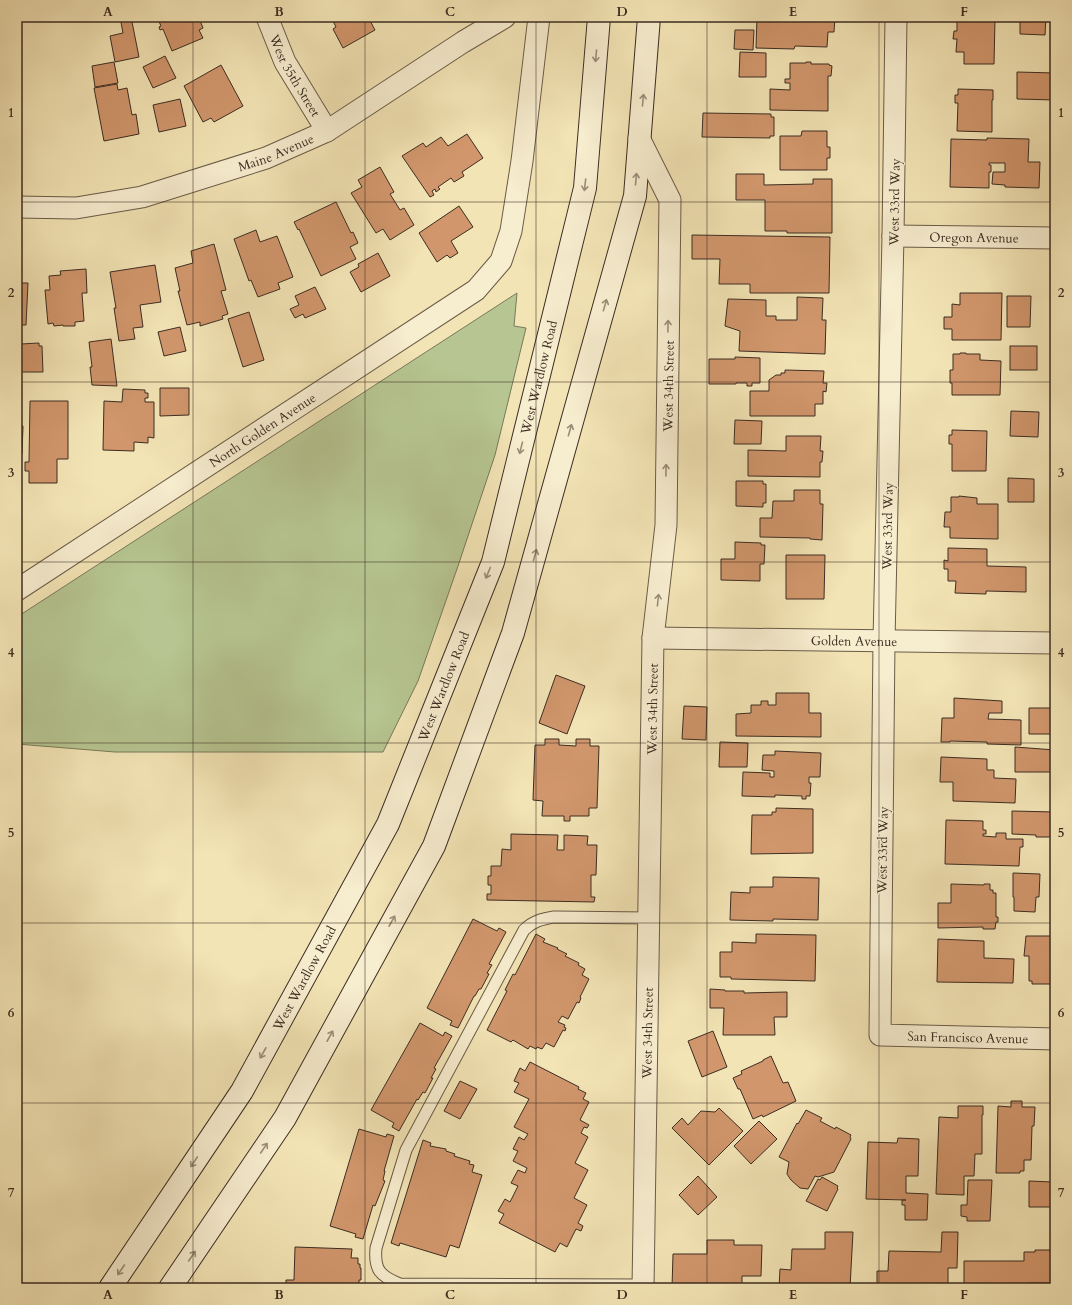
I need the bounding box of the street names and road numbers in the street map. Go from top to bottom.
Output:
street label: West 35th Street [264,31,324,120]
street label: Maine Avenue [236,130,317,176]
street label: West 33rd Way [885,158,905,247]
street label: Oregon Avenue [929,228,1019,248]
street label: West Wardlow Road [517,319,562,437]
street label: West 34th Street [659,340,679,433]
street label: North Golden Avenue [206,389,320,472]
street label: West 33rd Way [878,482,898,571]
street label: West Wardlow Road [414,629,474,745]
street label: Golden Avenue [811,632,897,651]
street label: West 34th Street [643,663,663,756]
street label: West 33rd Way [873,806,893,895]
street label: West Wardlow Road [268,923,341,1035]
street label: West 34th Street [638,987,658,1080]
street label: San Francisco Avenue [907,1028,1029,1048]

